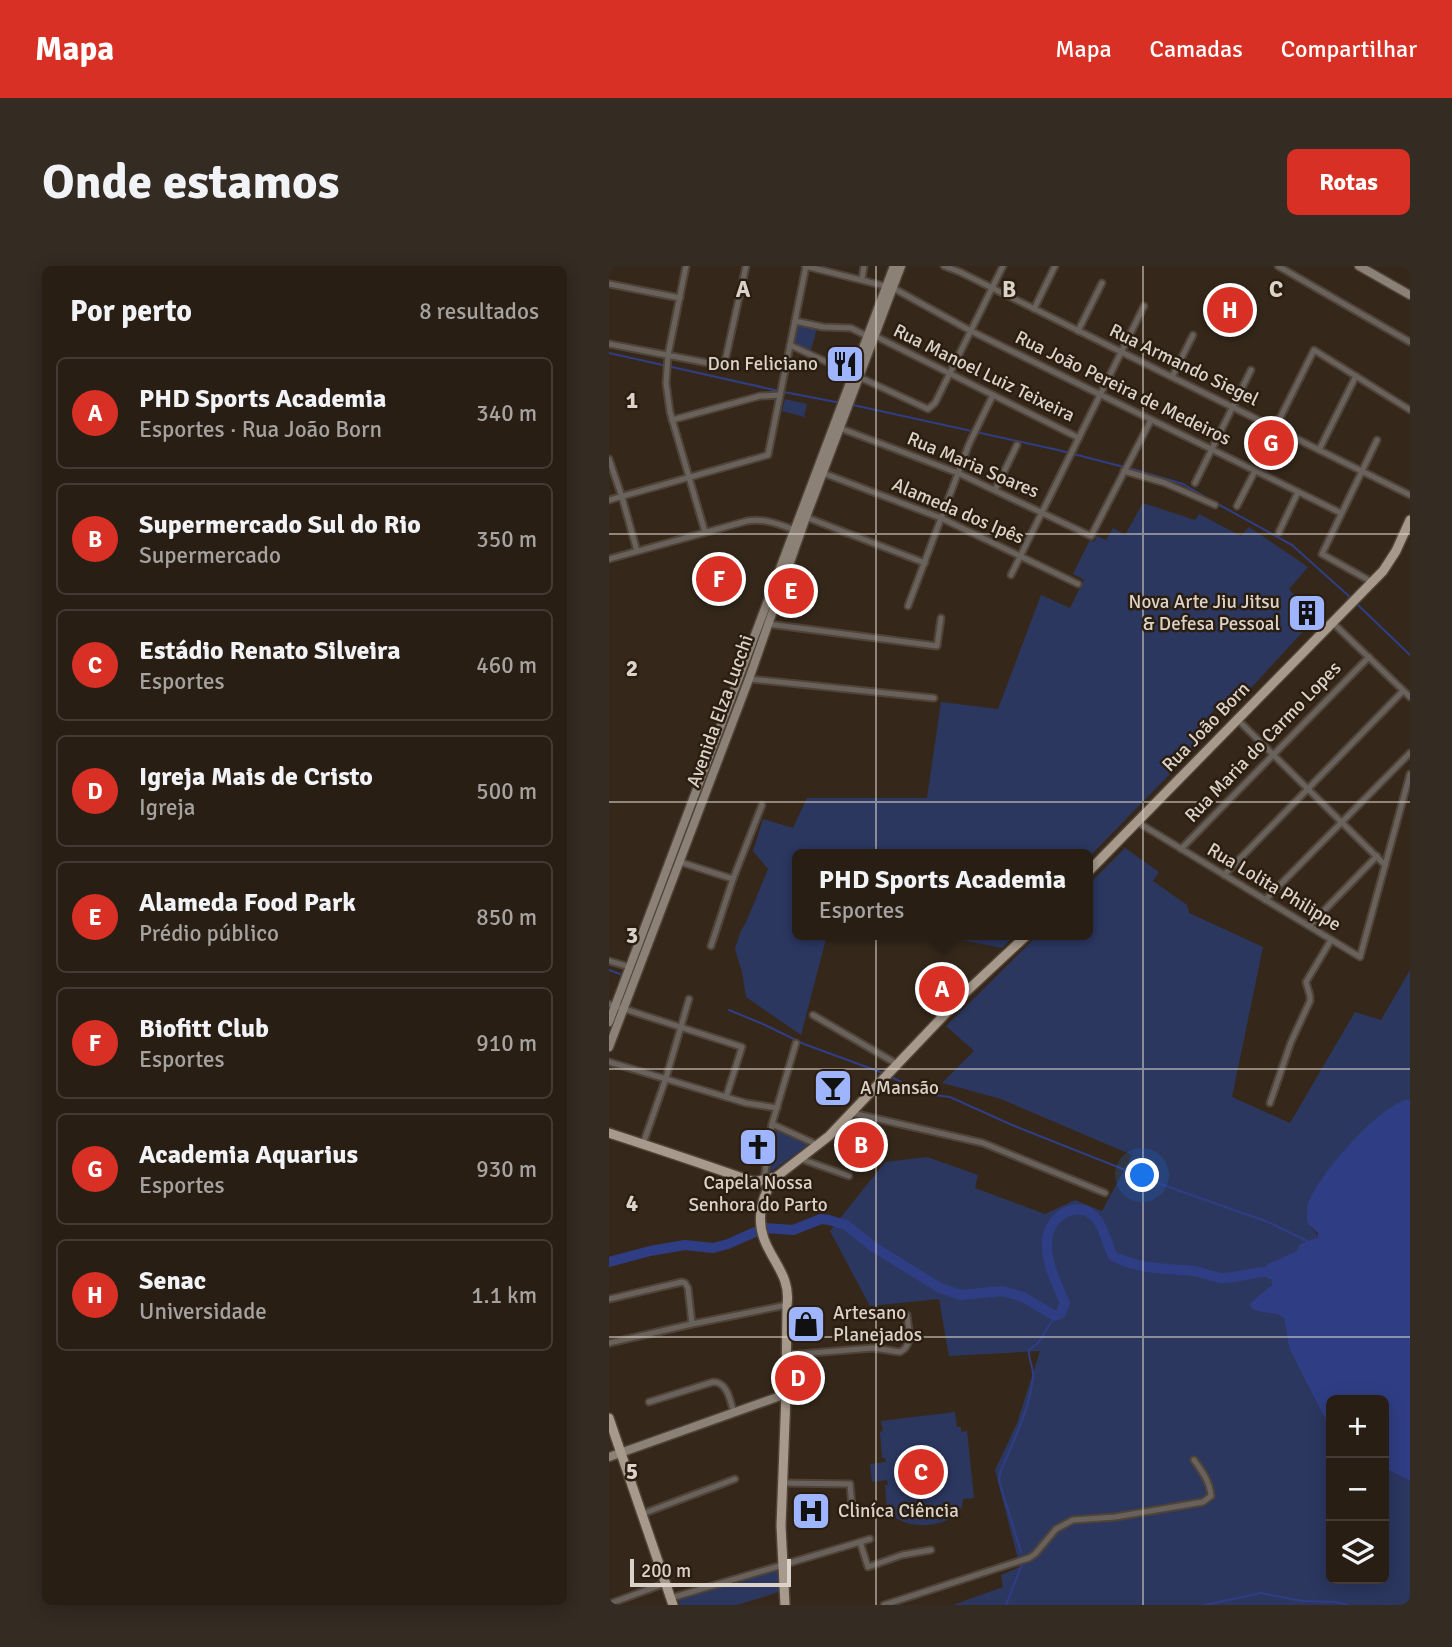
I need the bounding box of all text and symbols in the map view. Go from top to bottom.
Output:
text: Mapa [35,29,114,70]
text: Mapa [1055,34,1112,64]
text: Camadas [1150,34,1243,64]
text: Compartilhar [1281,34,1417,64]
button: Rotas [1287,149,1410,215]
text: Onde estamos [42,152,339,212]
text: A [736,275,751,304]
text: B [1002,275,1016,304]
text: C [1269,275,1283,304]
pin: H [1207,284,1253,336]
text: Por perto [70,293,192,330]
text: 8 resultados [419,297,539,326]
street label: Rua Armando Siegel [1105,318,1263,412]
street label: Rua Manoel Luiz Teixeira [889,319,1079,427]
street label: Rua João Pereira de Medeiros [1011,325,1235,451]
restaurant icon: Don Feliciano [824,343,866,385]
place label: Don Feliciano [708,352,818,376]
text: PHD Sports Academia [139,383,386,415]
text: 1 [626,386,638,415]
text: A [88,399,102,428]
text: 340 m [476,399,537,428]
text: Esportes · Rua João Born [139,415,382,444]
pin: G [1248,417,1294,469]
street label: Rua Maria Soares [903,426,1043,504]
street label: Alameda dos Ipês [888,472,1028,550]
text: Supermercado Sul do Rio [139,509,421,541]
text: B [88,525,102,554]
text: 350 m [476,525,537,554]
text: Supermercado [139,541,281,570]
pin: F [696,553,742,605]
pin: E [768,565,814,617]
place label: Nova Arte Jiu Jitsu & Defesa Pessoal [1129,590,1280,636]
building icon: Nova Arte Jiu Jitsu & Defesa Pessoal [1286,592,1328,634]
street label: Avenida Elza Lucchi [681,631,759,791]
text: Estádio Renato Silveira [139,635,401,667]
text: C [88,651,102,680]
text: 460 m [476,651,537,680]
text: 2 [626,654,638,683]
street label: Rua Maria do Carmo Lopes [1180,656,1346,828]
text: Esportes [139,667,225,696]
street label: Rua João Born [1157,677,1255,777]
text: Igreja Mais de Cristo [139,761,373,793]
text: D [87,777,103,806]
text: 500 m [476,777,537,806]
text: Igreja [139,793,196,822]
street label: Rua Lolita Philippe [1203,838,1345,936]
popup [792,849,1093,940]
text: PHD Sports Academia [819,864,1066,896]
text: Alameda Food Park [139,887,356,919]
text: Esportes [819,896,904,925]
text: E [88,903,102,932]
text: 850 m [476,903,537,932]
text: Prédio público [139,919,279,948]
text: 3 [626,921,638,950]
pin: A [919,963,965,1015]
text: Biofitt Club [139,1013,269,1045]
text: F [89,1029,101,1058]
text: 910 m [476,1029,537,1058]
text: Esportes [139,1045,225,1074]
bar icon: A Mansão [812,1067,854,1109]
place label: A Mansão [860,1076,939,1100]
pin: B [838,1119,884,1171]
church icon: Capela Nossa Senhora do Parto [737,1126,779,1168]
text: Academia Aquarius [139,1139,358,1171]
text: G [87,1155,103,1184]
text: 930 m [476,1155,537,1184]
your location [1125,1158,1159,1192]
text: Esportes [139,1171,225,1200]
place label: Capela Nossa Senhora do Parto [688,1171,828,1217]
text: 4 [626,1189,638,1218]
text: Senac [139,1265,206,1297]
text: H [87,1281,103,1310]
text: 1.1 km [471,1281,537,1310]
text: Universidade [139,1297,267,1326]
place label: Artesano Planejados [833,1301,922,1347]
shop icon: Artesano Planejados [785,1303,827,1345]
pin: D [775,1352,821,1404]
map controls [1326,1395,1389,1584]
button: + [1326,1395,1389,1458]
pin: C [898,1446,944,1498]
text: 5 [626,1457,638,1486]
button: − [1326,1458,1389,1521]
hospital icon: Cliníca Ciência [790,1490,832,1532]
place label: Cliníca Ciência [838,1499,959,1523]
button: layers [1326,1521,1389,1584]
scale bar [630,1556,791,1588]
text: 200 m [641,1559,691,1583]

